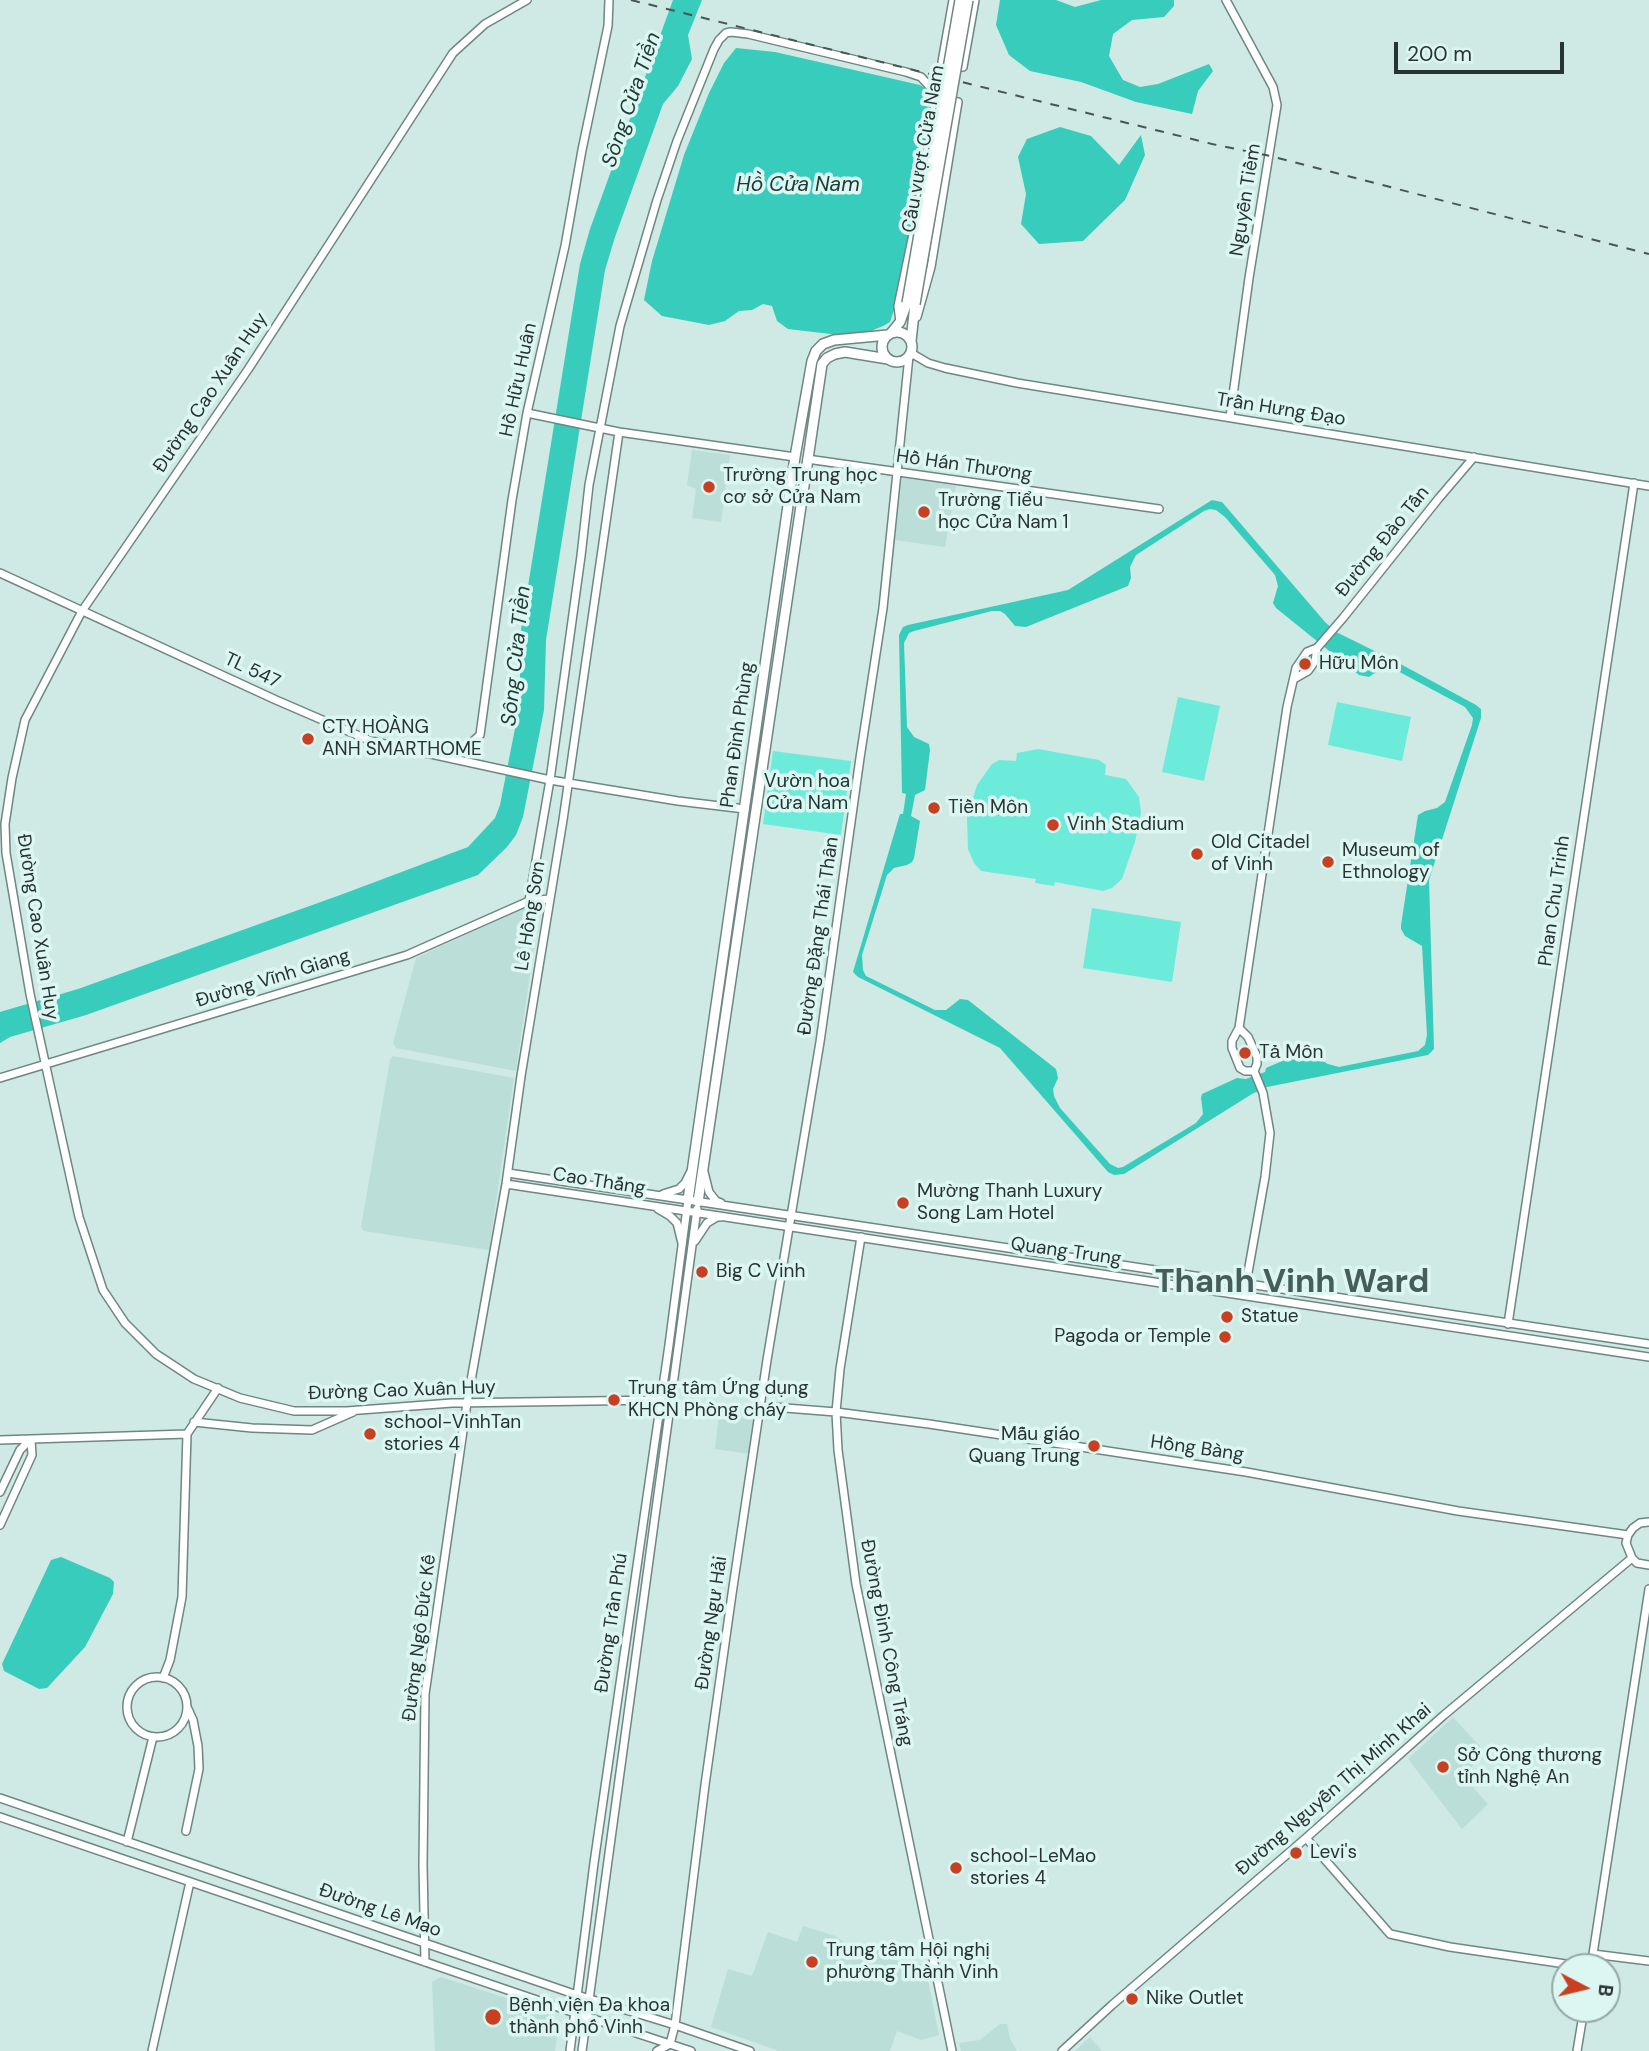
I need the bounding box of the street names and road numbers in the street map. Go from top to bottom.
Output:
street label: Cầu vượt Cửa Nam [898,63,950,235]
street label: Nguyễn Tiềm [1226,142,1266,258]
street label: Đường Cao Xuân Huy [149,309,273,477]
street label: Hồ Hữu Huân [496,321,542,439]
street label: Trần Hưng Đạo [1215,389,1347,431]
street label: Hồ Hán Thương [895,445,1033,487]
street label: Đường Đào Tấn [1331,482,1435,602]
street label: TL 547 [220,648,284,694]
street label: Phan Đình Phùng [716,661,760,809]
street label: Đường Cao Xuân Huy [11,832,63,1022]
street label: Phan Chu Trinh [1535,834,1575,968]
street label: Đường Đặng Thái Thân [794,835,844,1037]
street label: Lê Hồng Sơn [511,860,551,972]
street label: Đường Vĩnh Giang [193,945,353,1013]
street label: Cao Thắng [551,1163,647,1201]
street label: Quang Trung [1009,1233,1123,1271]
street label: Đường Cao Xuân Huy [308,1376,496,1406]
street label: Hồng Bàng [1149,1431,1245,1467]
street label: Đường Đinh Công Tráng [855,1538,917,1748]
street label: Đường Trần Phú [591,1552,633,1694]
street label: Đường Ngô Đức Kế [398,1553,442,1723]
street label: Đường Ngư Hải [691,1555,733,1691]
street label: Đường Nguyễn Thị Minh Khai [1232,1699,1436,1881]
street label: Đường Lê Mao [316,1879,444,1943]

